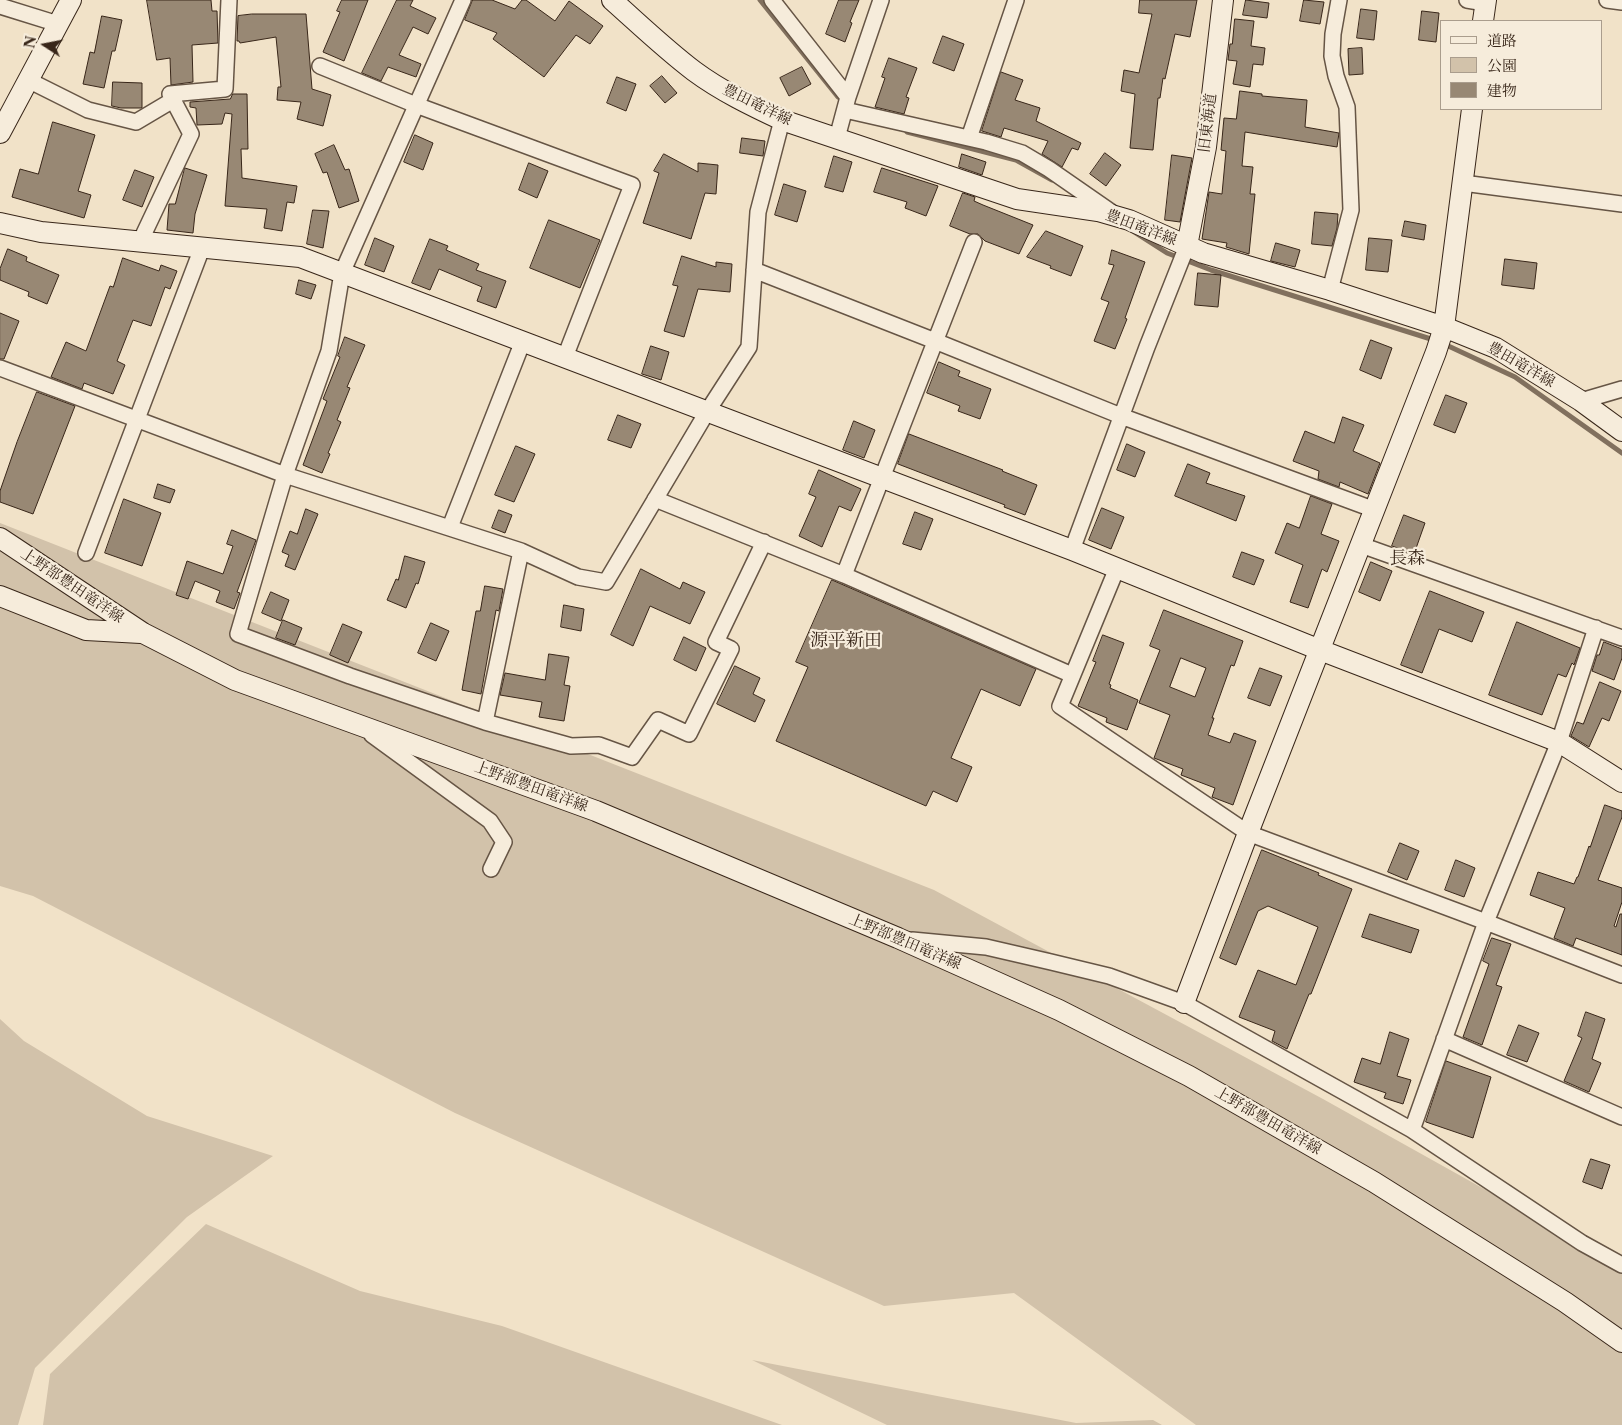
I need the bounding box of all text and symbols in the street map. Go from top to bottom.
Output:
north arrow [20,20,70,70]
legend [1440,20,1602,110]
text: 道路 [1487,31,1517,50]
text: N [20,34,40,50]
text: 公園 [1487,56,1517,75]
street label: 豊田竜洋線 [719,80,795,130]
text: 建物 [1487,81,1517,100]
street label: 旧東海道 [1195,92,1221,154]
street label: 豊田竜洋線 [1103,206,1179,250]
street label: 豊田竜洋線 [1484,338,1558,392]
street label: 上野部豊田竜洋線 [17,545,127,627]
district label: 長森 [1389,548,1425,570]
district label: 源平新田 [810,630,882,652]
street label: 上野部豊田竜洋線 [472,758,590,816]
street label: 上野部豊田竜洋線 [846,910,964,974]
street label: 上野部豊田竜洋線 [1212,1083,1324,1159]

